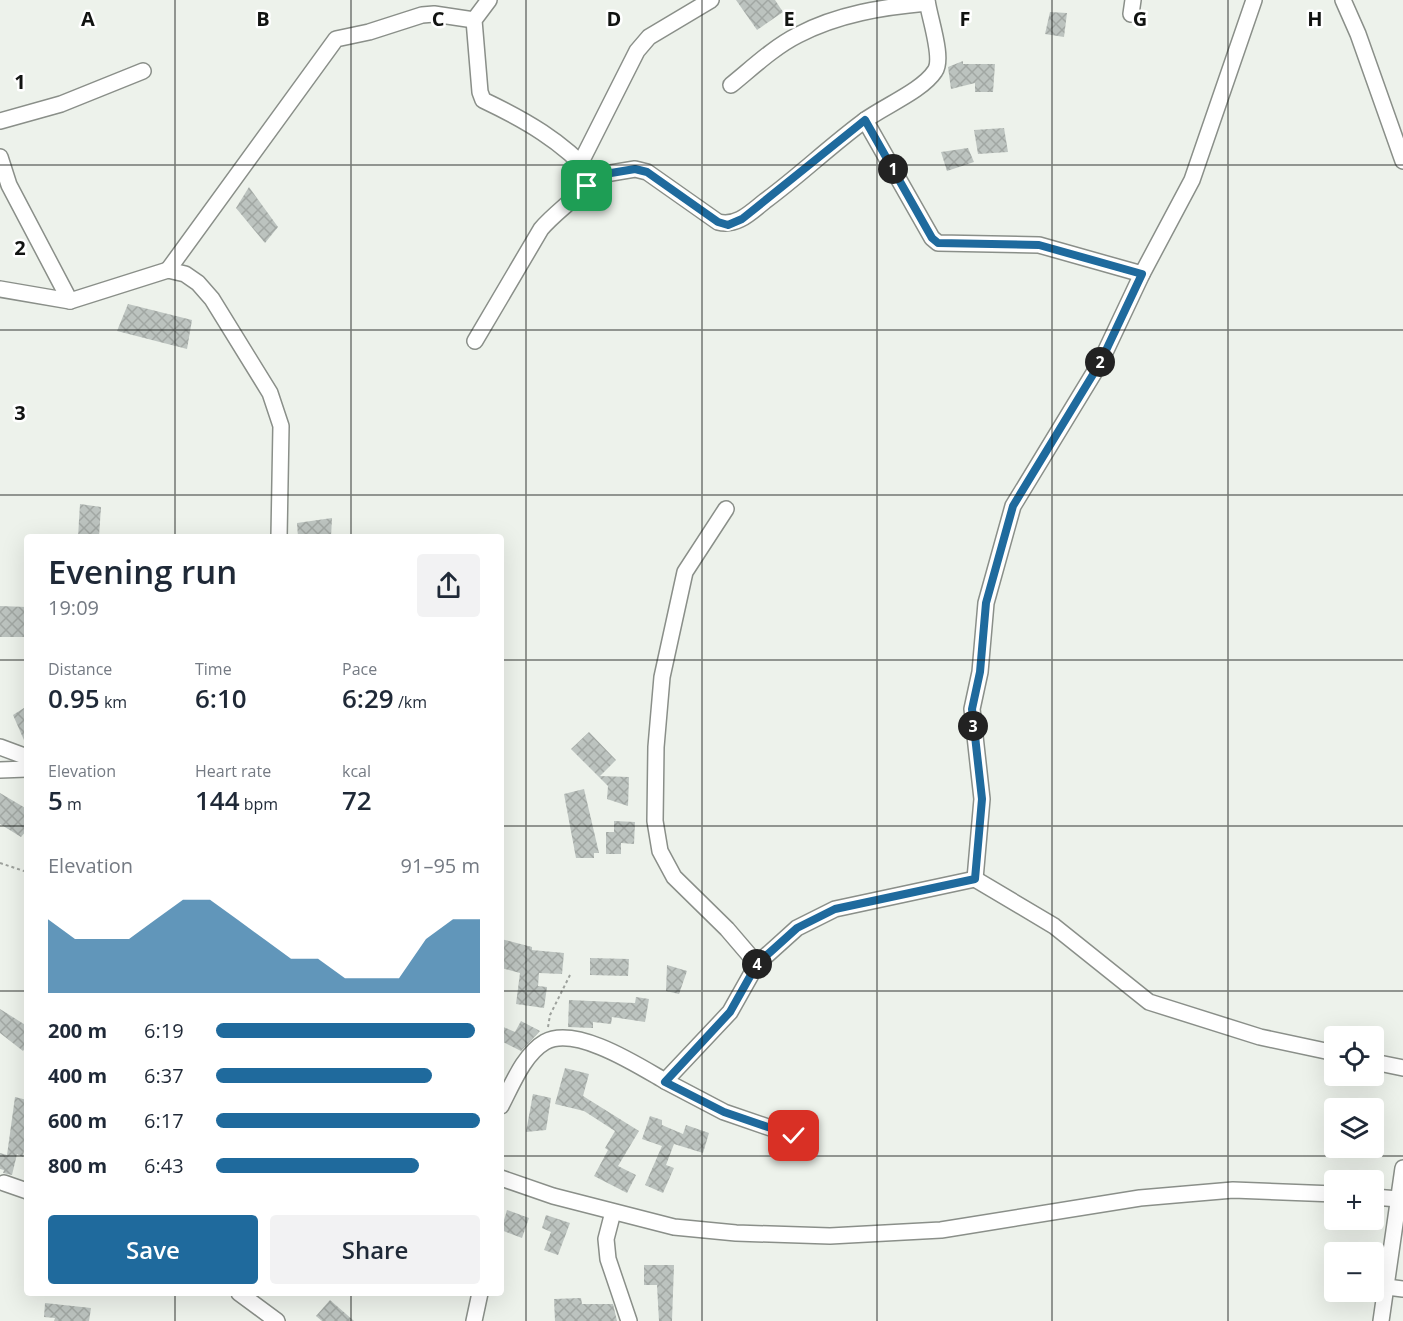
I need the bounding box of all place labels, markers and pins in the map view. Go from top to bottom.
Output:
pin: 1 [878,154,908,184]
pin [561,160,612,211]
pin: 2 [1085,347,1115,377]
pin: 3 [958,711,988,741]
pin: 4 [742,949,772,979]
pin [768,1110,819,1161]

